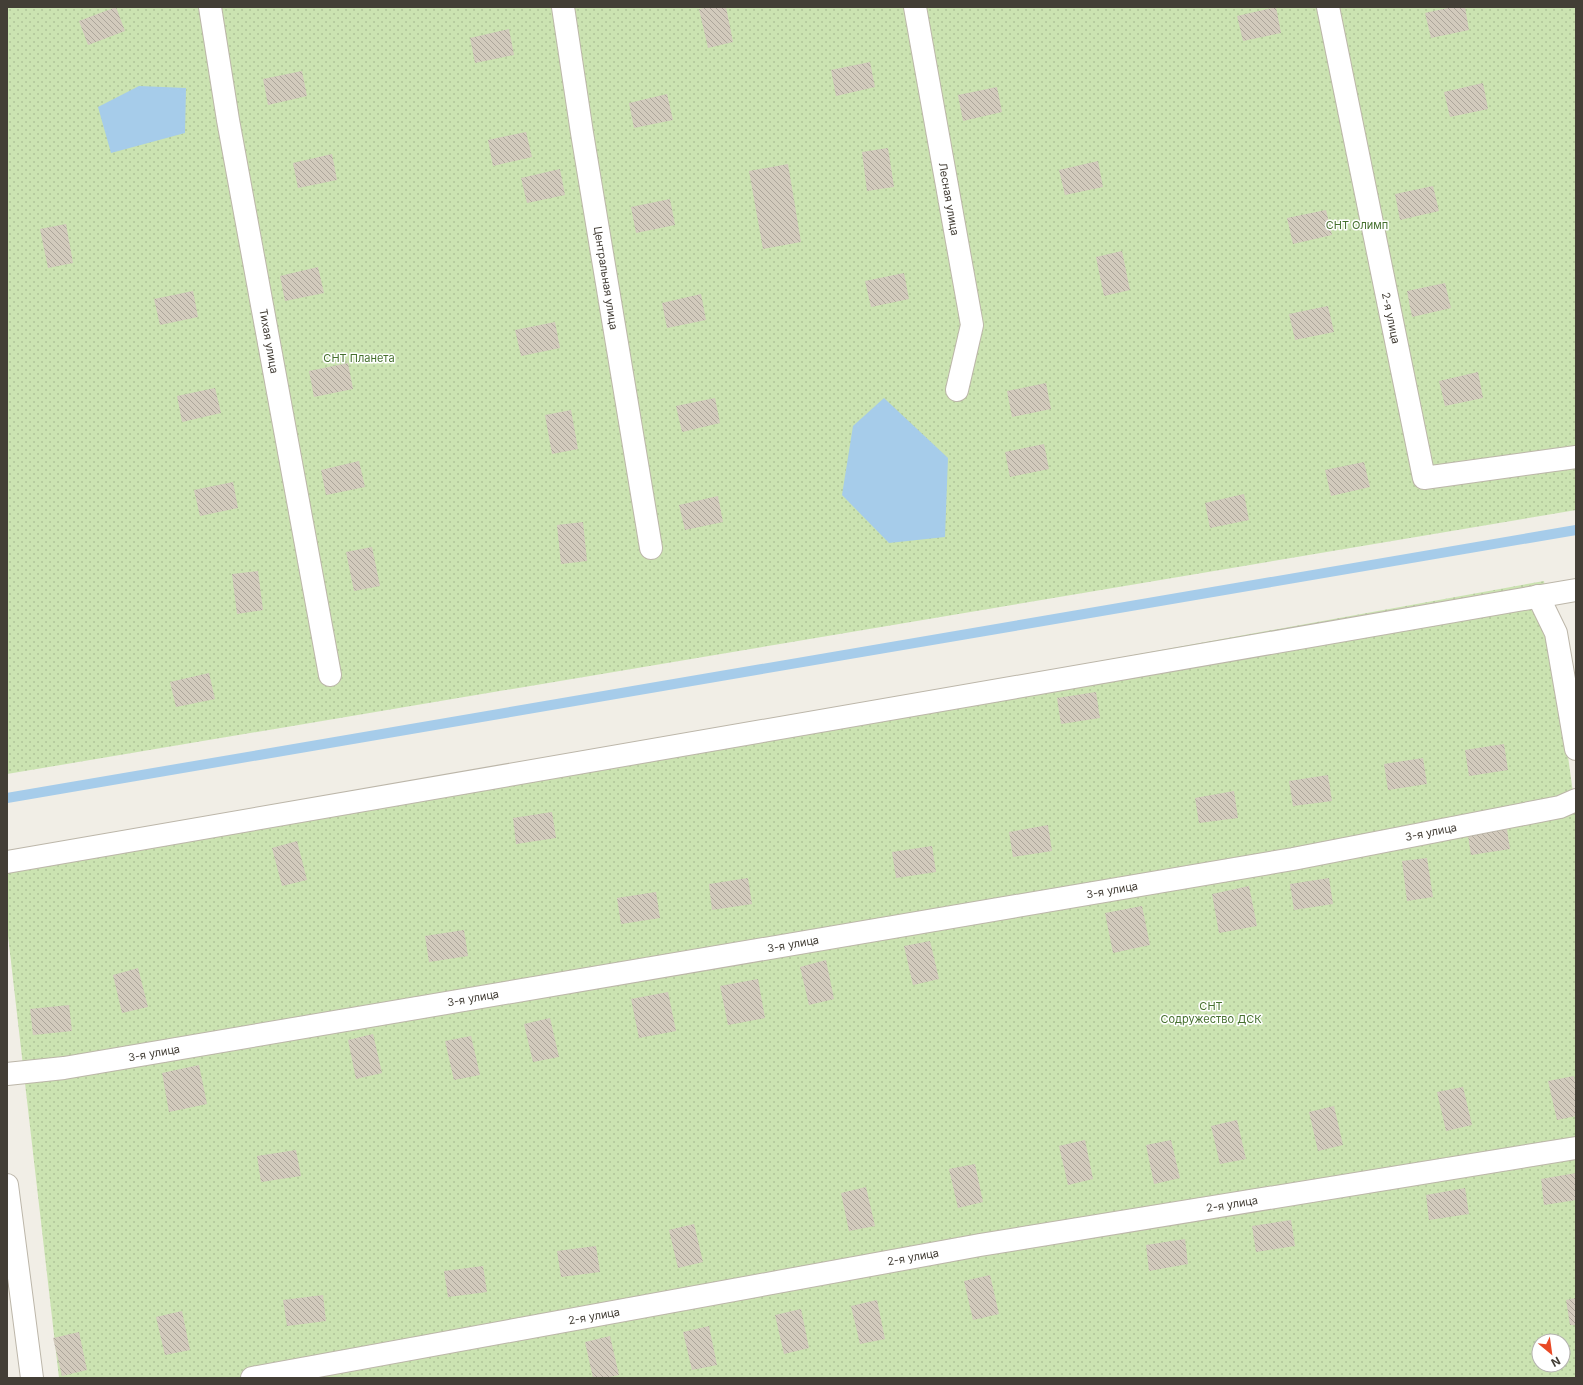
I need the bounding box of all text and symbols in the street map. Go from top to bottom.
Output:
street label: Лесная улица [936,161,962,237]
park label: СНТ Олимп [1326,218,1388,232]
street label: Центральная улица [591,225,621,331]
street label: 2-я улица [1379,291,1403,345]
street label: Тихая улица [256,307,282,375]
park label: СНТ Планета [323,351,395,365]
street label: 3-я улица [1404,820,1458,844]
street label: 3-я улица [1085,879,1139,901]
street label: 3-я улица [766,933,820,955]
street label: 3-я улица [446,987,500,1009]
park label: СНТ Содружество ДСК [1160,999,1262,1026]
street label: 3-я улица [127,1042,181,1064]
street label: 2-я улица [1205,1193,1259,1215]
street label: 2-я улица [886,1246,940,1268]
street label: 2-я улица [567,1305,621,1327]
north arrow [1531,1333,1571,1373]
text: N [1549,1354,1563,1370]

